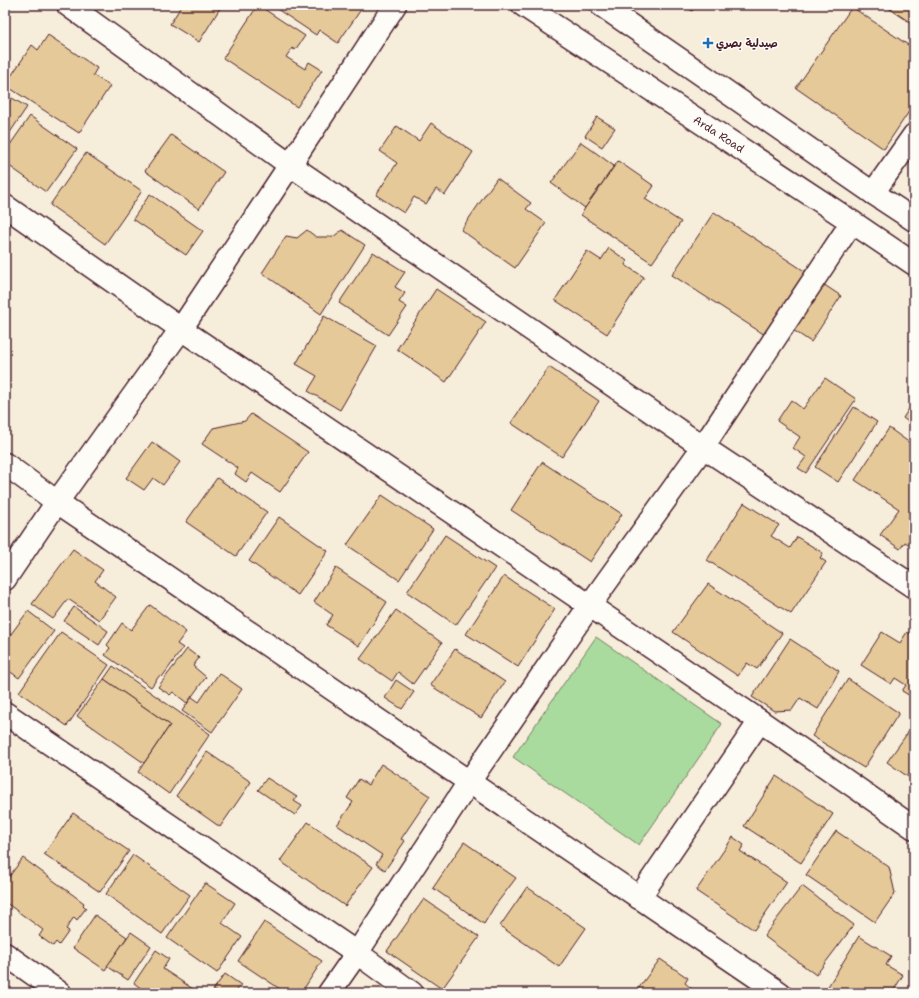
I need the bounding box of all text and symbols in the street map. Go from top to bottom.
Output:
place label: صيدلية بصري [716,36,778,52]
marker: صيدلية بصري [703,38,713,48]
street label: Arda Road [690,112,747,156]

